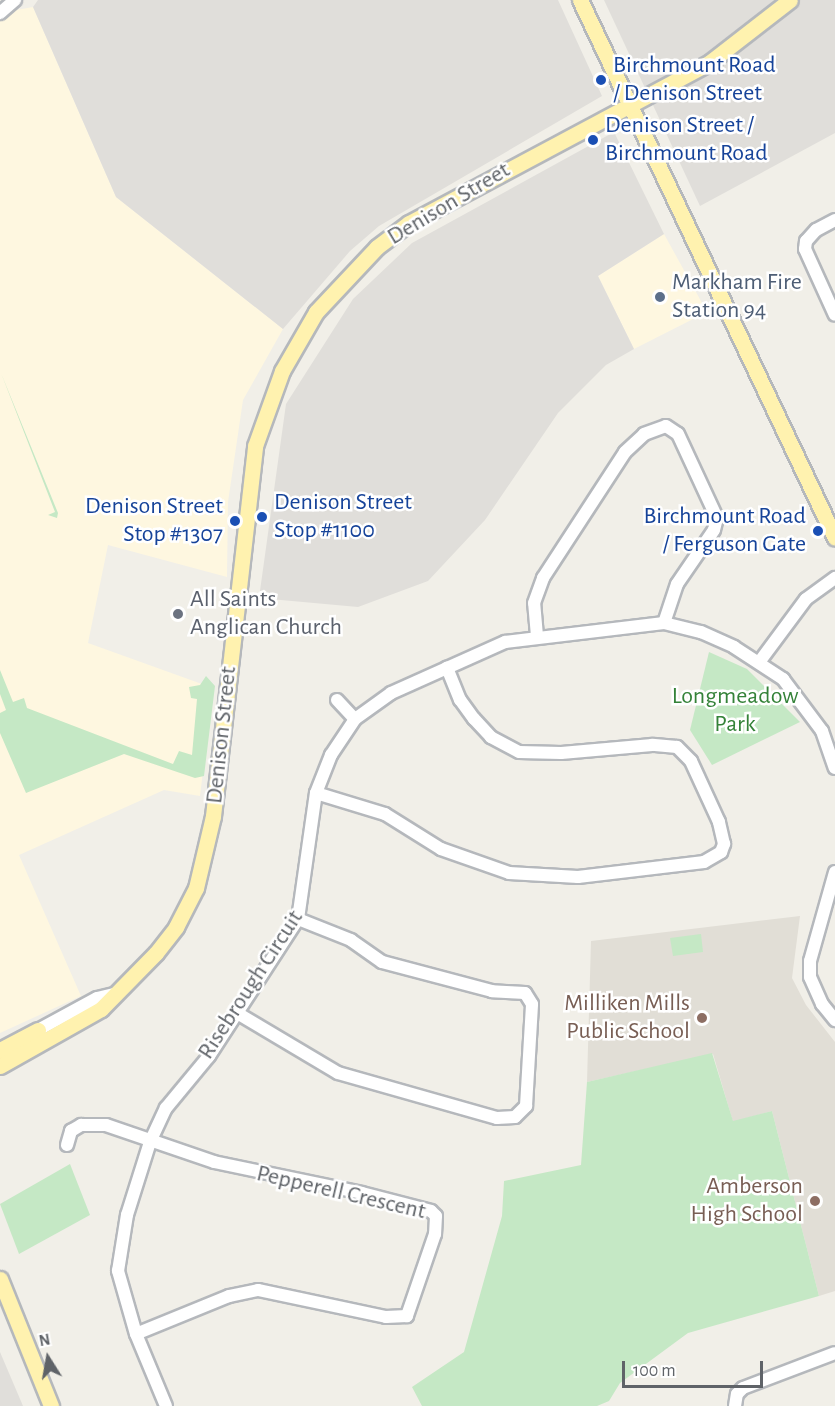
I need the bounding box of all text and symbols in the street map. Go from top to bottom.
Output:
place label: Birchmount Road / Denison Street [613,52,776,108]
marker: Birchmount Road / Denison Street [594,73,608,87]
place label: Denison Street / Birchmount Road [605,112,768,168]
marker: Denison Street / Birchmount Road [586,133,600,147]
street label: Denison Street [382,156,516,252]
place label: Markham Fire Station 94 [672,269,802,325]
marker: Markham Fire Station 94 [653,290,667,304]
place label: Denison Street Stop #1100 [274,489,412,545]
place label: Denison Street Stop #1307 [85,493,223,549]
place label: Birchmount Road / Ferguson Gate [643,503,806,559]
marker: Denison Street Stop #1100 [255,510,269,524]
marker: Denison Street Stop #1307 [228,514,242,528]
marker: Birchmount Road / Ferguson Gate [811,524,825,538]
place label: All Saints Anglican Church [190,586,342,642]
marker: All Saints Anglican Church [171,607,185,621]
street label: Denison Street [200,665,244,805]
park label: Longmeadow Park [672,683,798,739]
street label: Risebrough Circuit [192,905,310,1065]
place label: Milliken Mills Public School [564,990,690,1046]
marker: Milliken Mills Public School [695,1011,709,1025]
street label: Pepperell Crescent [254,1160,428,1226]
place label: Amberson High School [691,1173,803,1229]
marker: Amberson High School [808,1194,822,1208]
north arrow [18,1328,78,1388]
text: N [38,1331,52,1349]
scale bar [625,1349,766,1387]
text: 100 m [633,1362,676,1380]

